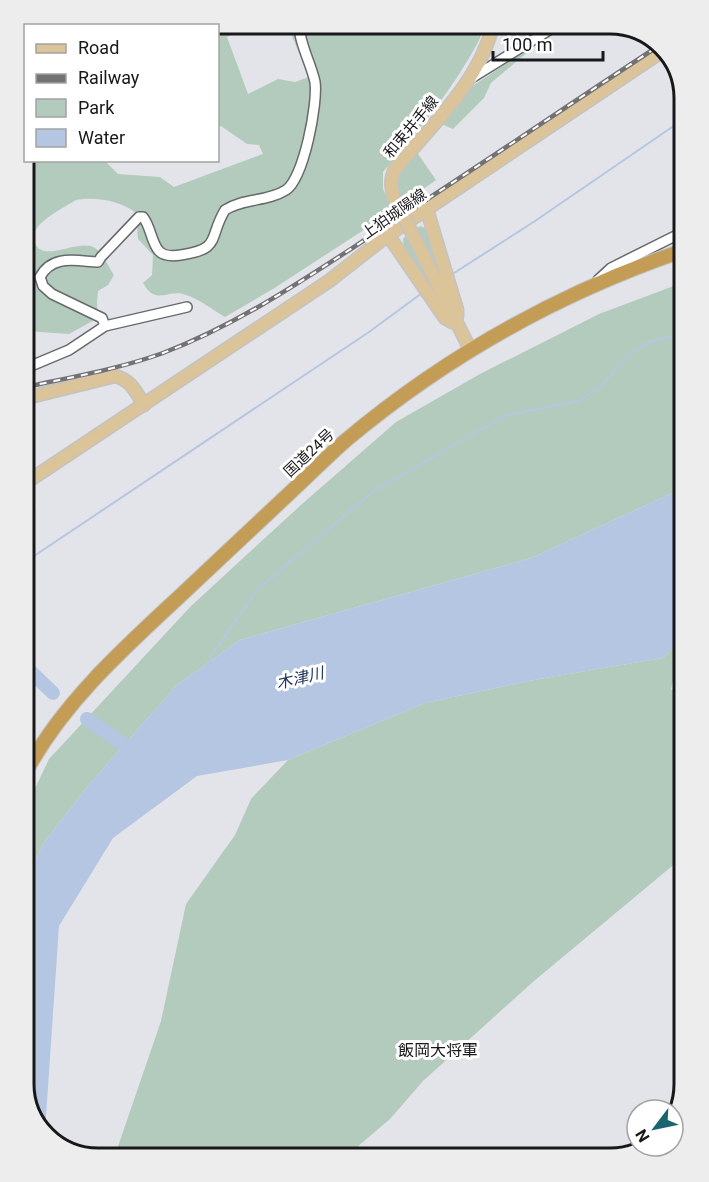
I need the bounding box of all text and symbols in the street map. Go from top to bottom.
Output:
legend [24,24,219,162]
scale bar [493,24,602,62]
text: 100 m [502,34,553,55]
text: Road [78,37,119,58]
text: Railway [78,67,140,88]
street label: 和束井手線 [380,92,442,162]
text: Park [78,97,115,118]
text: Water [78,127,125,148]
street label: 上狛城陽線 [358,185,430,243]
street label: 国道24号 [280,425,338,481]
water label: 木津川 [274,663,327,693]
district label: 飯岡大将軍 [398,1041,478,1060]
north arrow [625,1098,685,1158]
text: N [632,1126,654,1146]

